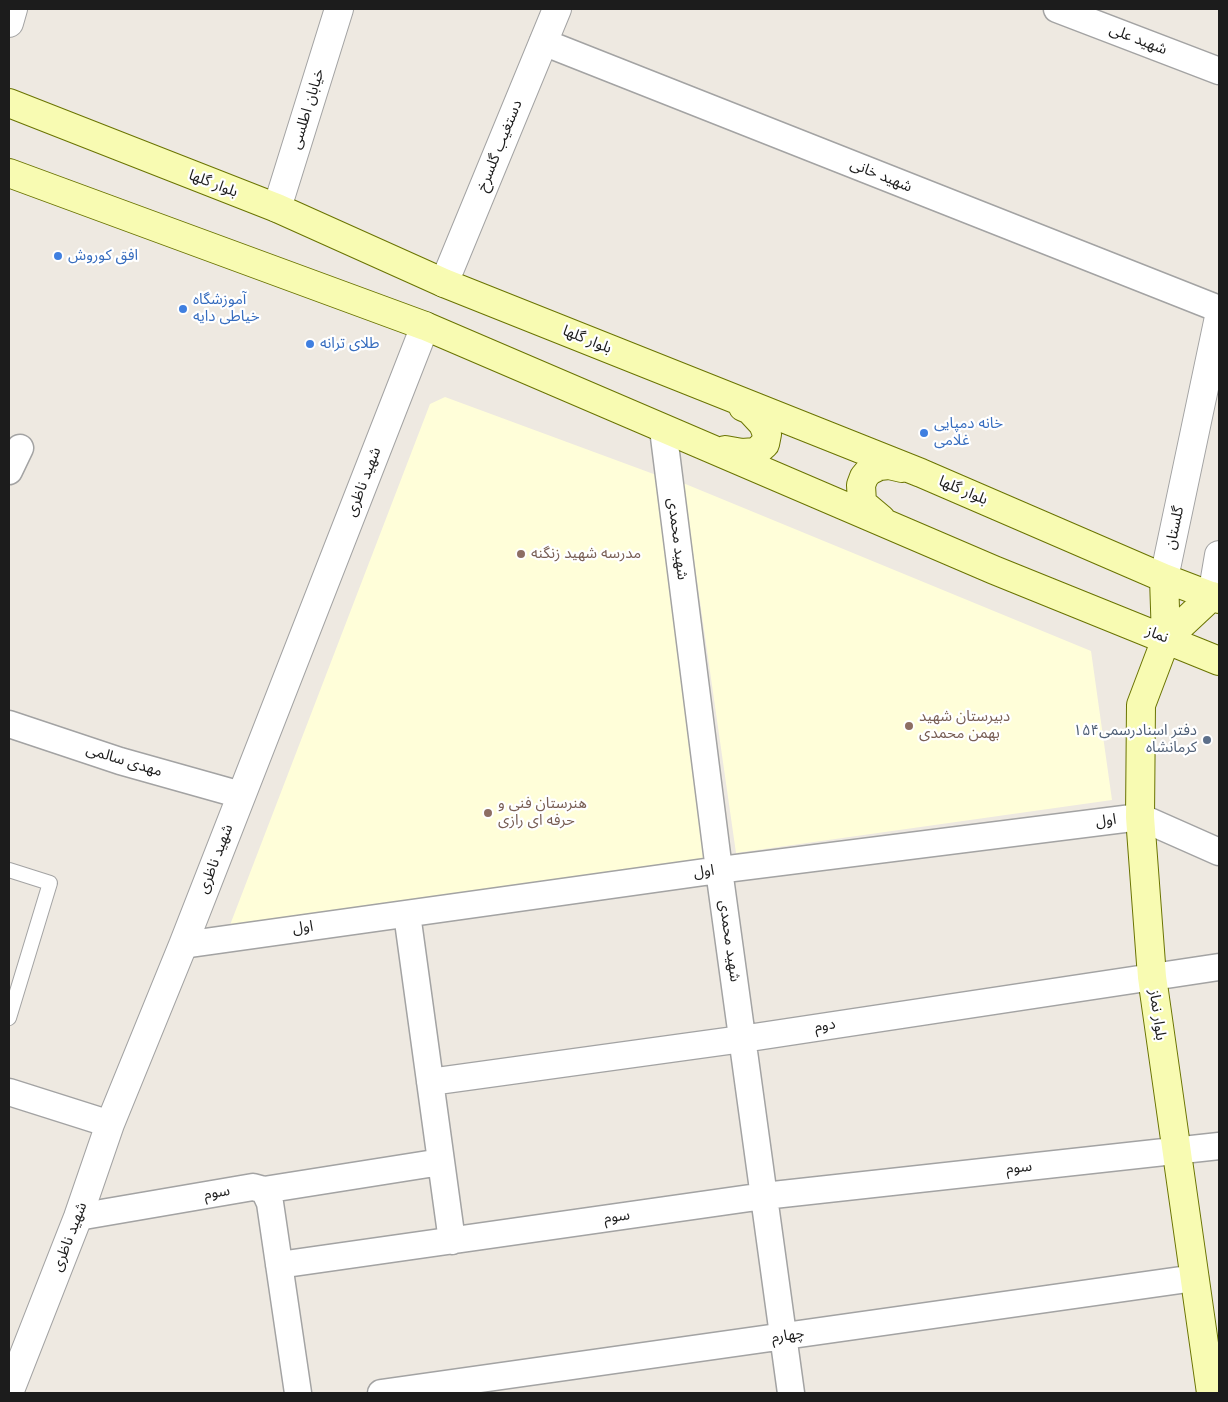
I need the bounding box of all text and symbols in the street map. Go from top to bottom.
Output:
street label: شهید علی [1107,21,1169,59]
street label: خیابان اطلسی [287,66,329,152]
street label: دستغیب گلسرخ [473,98,527,194]
street label: شهید خانی [847,155,915,197]
street label: بلوار گلها [186,166,240,202]
place label: افق کوروش [68,247,138,265]
marker: افق کوروش [52,250,64,262]
place label: آموزشگاه خیاطی دایه [193,291,259,326]
marker: آموزشگاه خیاطی دایه [177,303,189,315]
street label: بلوار گلها [560,322,614,358]
place label: طلای ترانه [320,335,379,353]
marker: طلای ترانه [304,338,316,350]
place label: خانه دمپایی غلامی [934,415,1003,450]
marker: خانه دمپایی غلامی [918,427,930,439]
street label: شهید ناظری [343,445,385,519]
street label: بلوار گلها [936,473,990,509]
street label: شهید محمدی [663,497,691,581]
street label: گلستان [1162,505,1188,551]
place label: مدرسه شهید زنگنه [531,545,641,563]
marker: مدرسه شهید زنگنه [515,548,527,560]
street label: نماز [1143,622,1171,648]
place label: دبیرستان شهید بهمن محمدی [919,708,1010,743]
marker: دبیرستان شهید بهمن محمدی [903,720,915,732]
place label: دفتر اسنادرسمی۱۵۴ کرمانشاه [1073,722,1197,757]
marker: دفتر اسنادرسمی۱۵۴ کرمانشاه [1201,734,1213,746]
street label: مهدی سالمی [84,741,164,781]
place label: هنرستان فنی و حرفه ای رازی [498,795,587,830]
marker: هنرستان فنی و حرفه ای رازی [482,807,494,819]
street label: اول [1095,811,1117,831]
street label: شهید ناظری [195,822,237,896]
street label: اول [692,862,716,882]
street label: شهید محمدی [714,899,744,983]
street label: اول [291,918,315,938]
street label: بلوار نماز [1145,988,1169,1042]
street label: دوم [813,1015,837,1037]
street label: سوم [1005,1158,1033,1178]
street label: سوم [203,1182,231,1204]
street label: شهید ناظری [49,1200,91,1274]
street label: سوم [603,1206,631,1228]
street label: چهارم [770,1325,806,1347]

